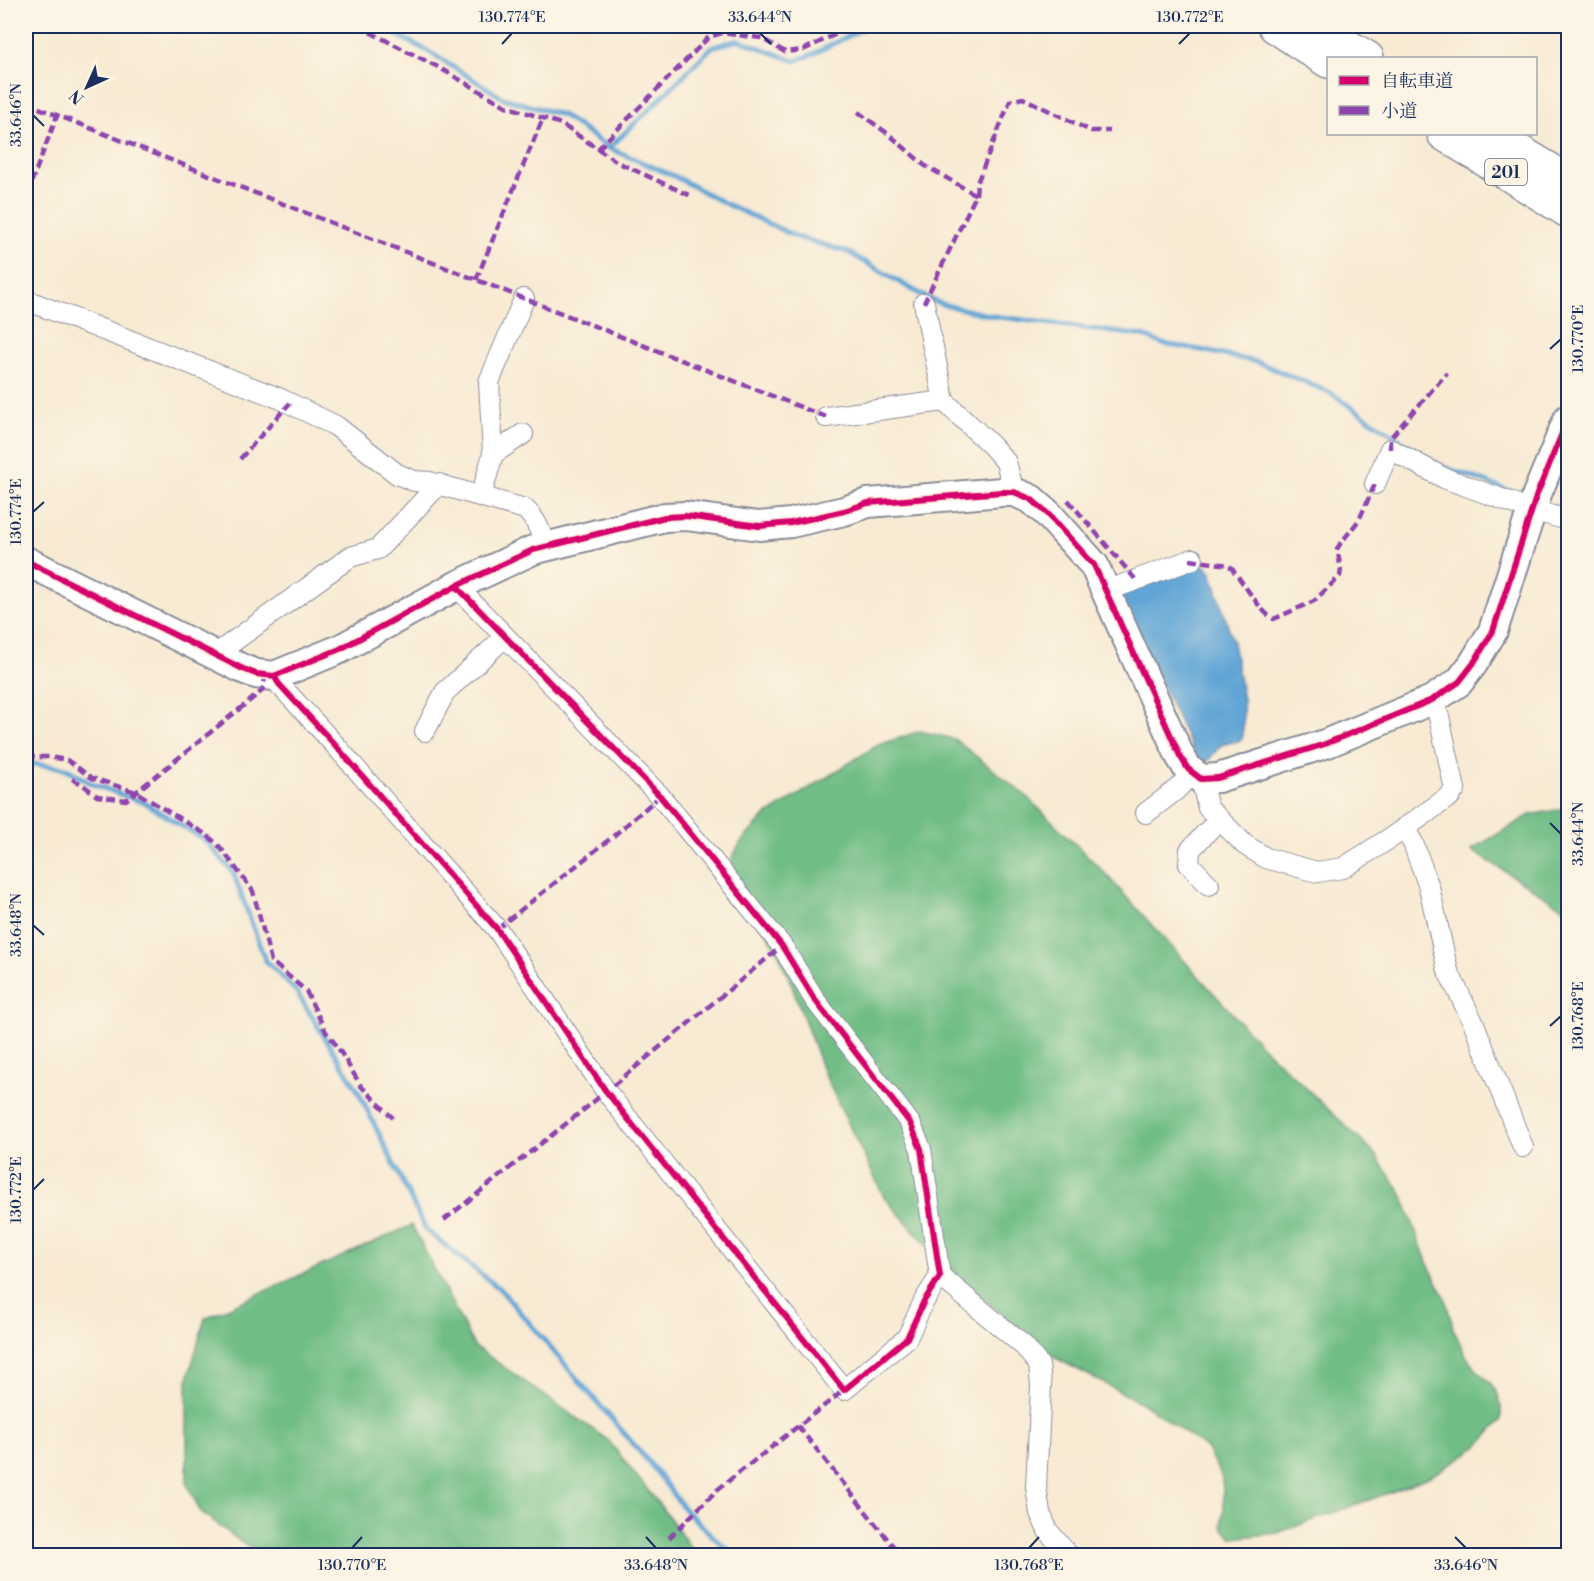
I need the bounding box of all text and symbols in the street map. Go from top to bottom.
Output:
text: 130.774°E [478,8,546,27]
text: 33.644°N [728,8,792,27]
text: 130.772°E [1156,8,1224,27]
north arrow [57,57,117,117]
legend [1327,57,1537,135]
text: 自転車道 [1381,70,1453,93]
text: 33.646°N [7,83,26,147]
text: N [65,85,89,108]
text: 小道 [1381,100,1417,123]
road number: 201 [1485,159,1527,185]
text: 130.770°E [1569,305,1588,373]
text: 130.774°E [7,478,26,546]
text: 33.644°N [1569,802,1588,866]
text: 33.648°N [7,893,26,957]
text: 130.768°E [1569,981,1588,1051]
text: 130.772°E [7,1156,26,1224]
text: 130.770°E [318,1556,386,1575]
text: 33.648°N [624,1556,688,1575]
text: 130.768°E [994,1556,1064,1575]
text: 33.646°N [1434,1556,1498,1575]

